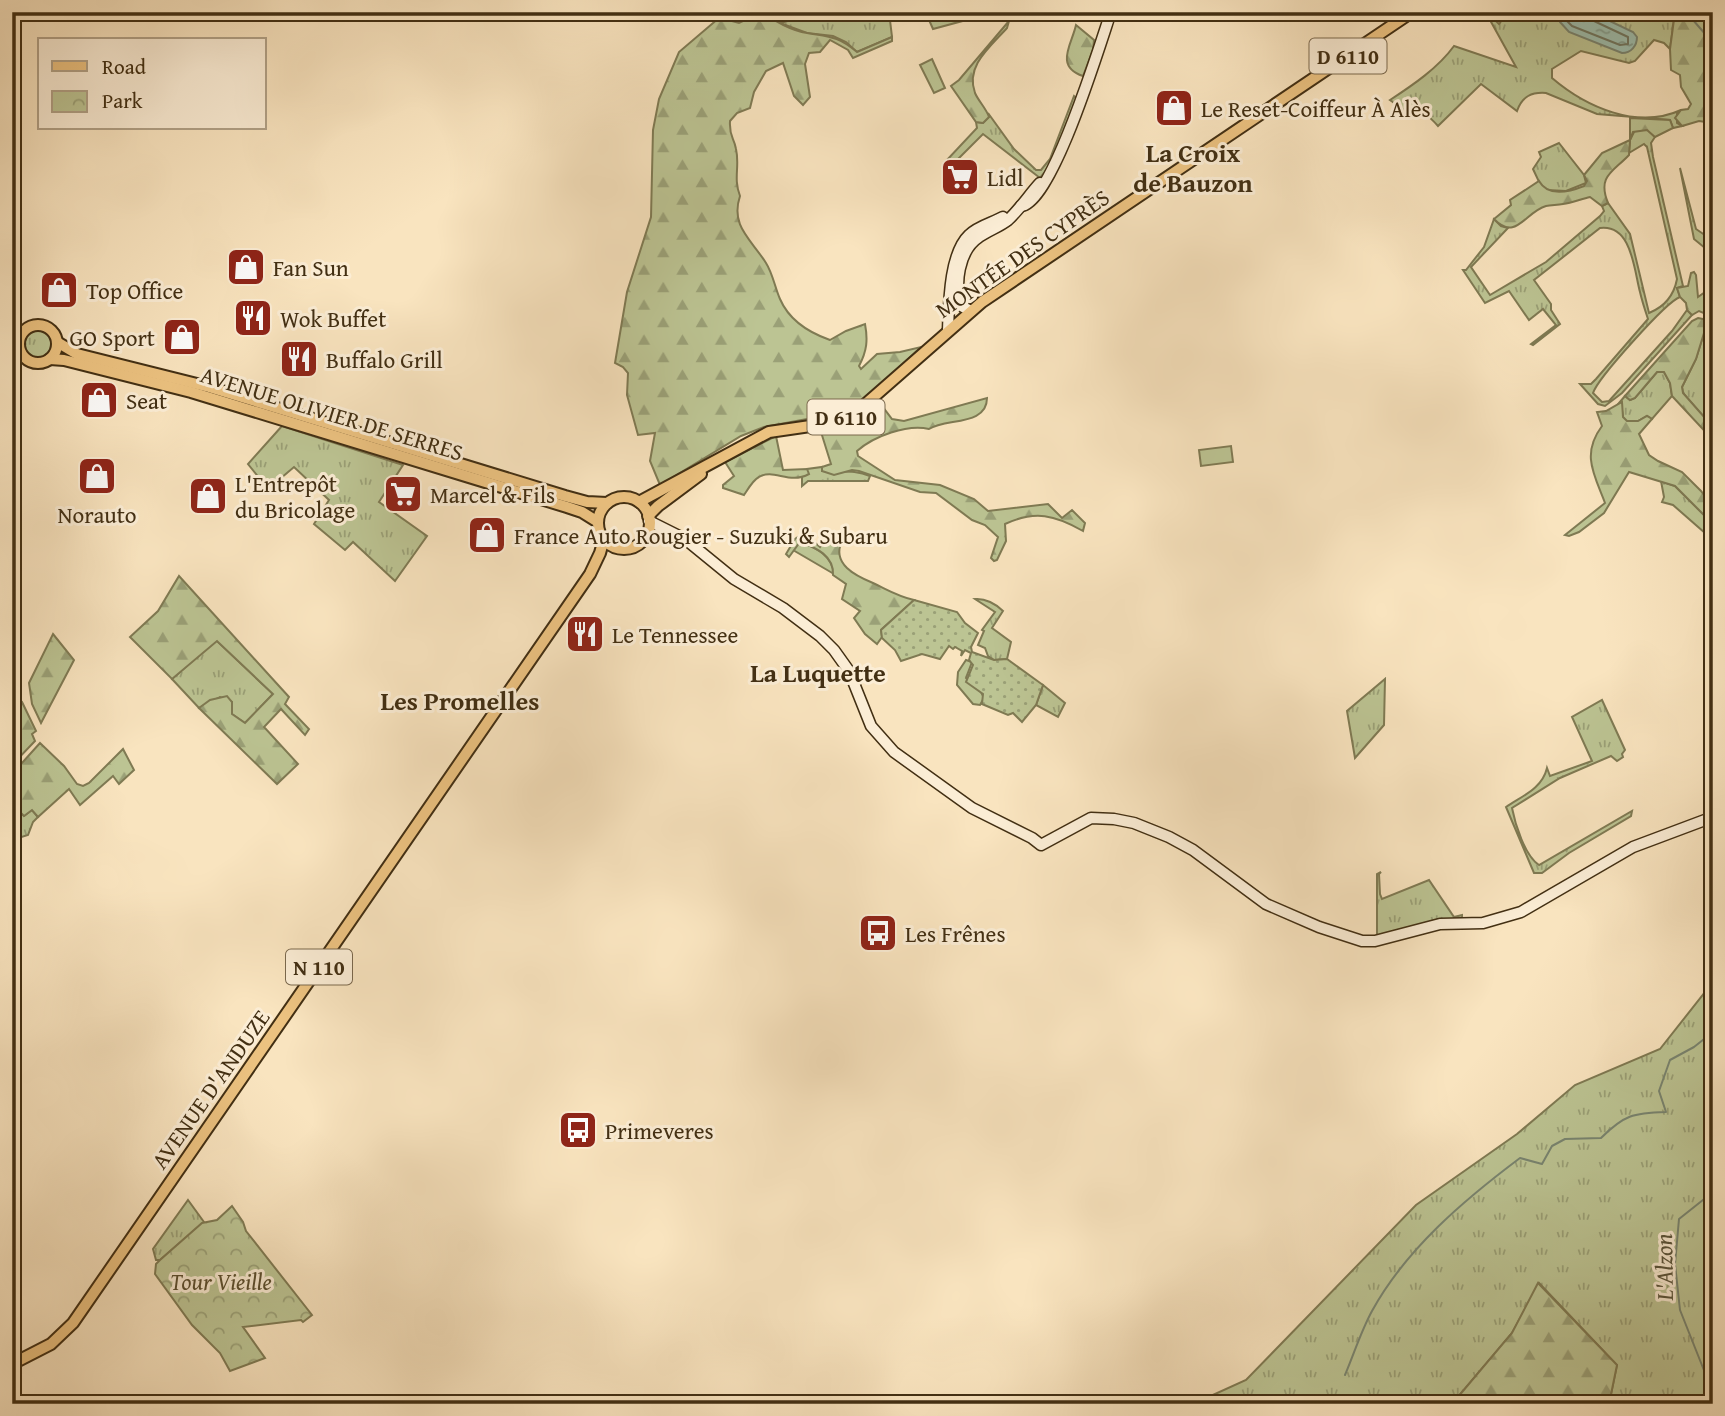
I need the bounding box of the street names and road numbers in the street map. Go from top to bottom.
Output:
road number: D 6110 [1310,38,1386,74]
street label: MONTÉE DES CYPRÈS [928,180,1116,326]
street label: AVENUE OLIVIER DE SERRES [197,357,467,469]
road number: D 6110 [808,400,884,434]
road number: N 110 [286,950,352,984]
street label: AVENUE D'ANDUZE [143,1003,277,1175]

